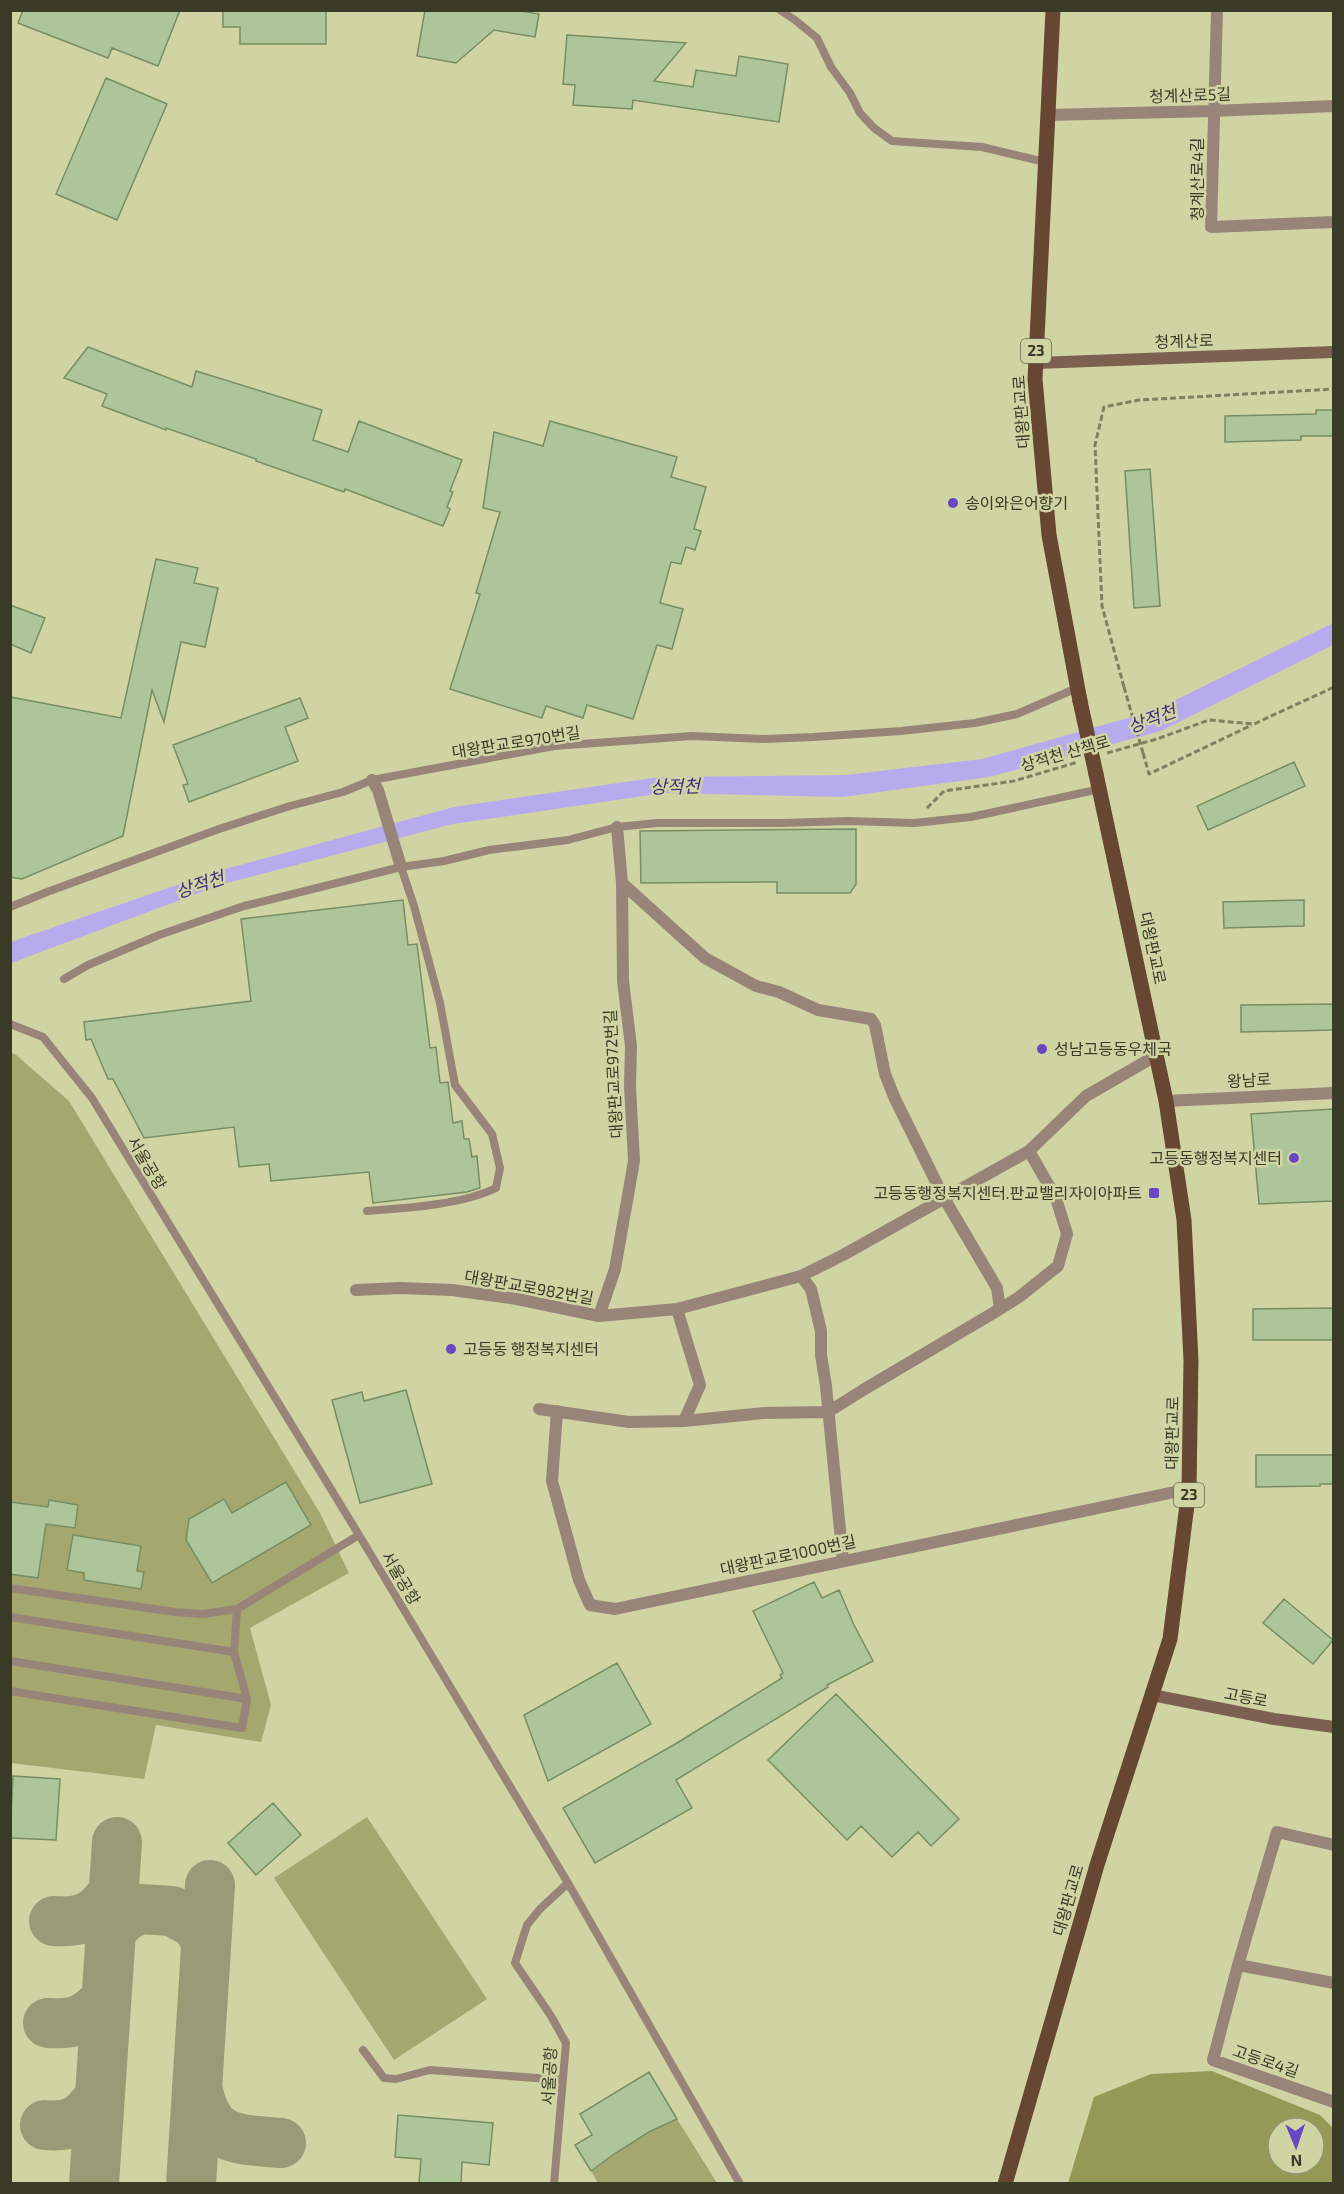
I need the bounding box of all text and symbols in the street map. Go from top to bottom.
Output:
street label: 청계산로5길 [1149,84,1231,105]
street label: 청계산로4길 [1187,137,1206,221]
street label: 청계산로 [1154,330,1214,351]
road number: 23 [1021,339,1051,363]
street label: 대왕판교로 [1008,374,1033,449]
place label: 송이와은어향기 [965,493,1068,512]
marker: 송이와은어향기 [946,496,960,510]
water label: 상적천 [1125,698,1181,737]
street label: 대왕판교로970번길 [450,722,582,761]
street label: 상적천 산책로 [1018,731,1112,774]
water label: 상적천 [650,775,702,797]
water label: 상적천 [173,865,229,902]
street label: 대왕판교로 [1137,910,1170,986]
street label: 대왕판교로972번길 [600,1009,625,1139]
place label: 성남고등동우체국 [1054,1039,1172,1058]
marker: 성남고등동우체국 [1035,1042,1049,1056]
street label: 왕남로 [1226,1069,1272,1090]
street label: 서울공항 [124,1133,171,1193]
place label: 고등동행정복지센터 [1150,1148,1282,1167]
marker: 고등동행정복지센터 [1287,1151,1301,1165]
place label: 고등동행정복지센터.판교밸리자이아파트 [873,1183,1142,1202]
marker: 고등동행정복지센터.판교밸리자이아파트 [1147,1186,1161,1200]
street label: 대왕판교로982번길 [463,1266,595,1307]
place label: 고등동 행정복지센터 [463,1339,599,1358]
marker: 고등동 행정복지센터 [444,1342,458,1356]
street label: 대왕판교로 [1161,1396,1182,1470]
road number: 23 [1174,1483,1204,1507]
street label: 대왕판교로1000번길 [718,1531,858,1578]
street label: 서울공항 [378,1548,425,1608]
street label: 고등로 [1223,1683,1270,1710]
street label: 대왕판교로 [1048,1862,1087,1938]
street label: 고등로4길 [1231,2040,1302,2081]
street label: 서울공항 [537,2046,560,2106]
north arrow [1266,2116,1326,2176]
text: N [1290,2152,1303,2171]

